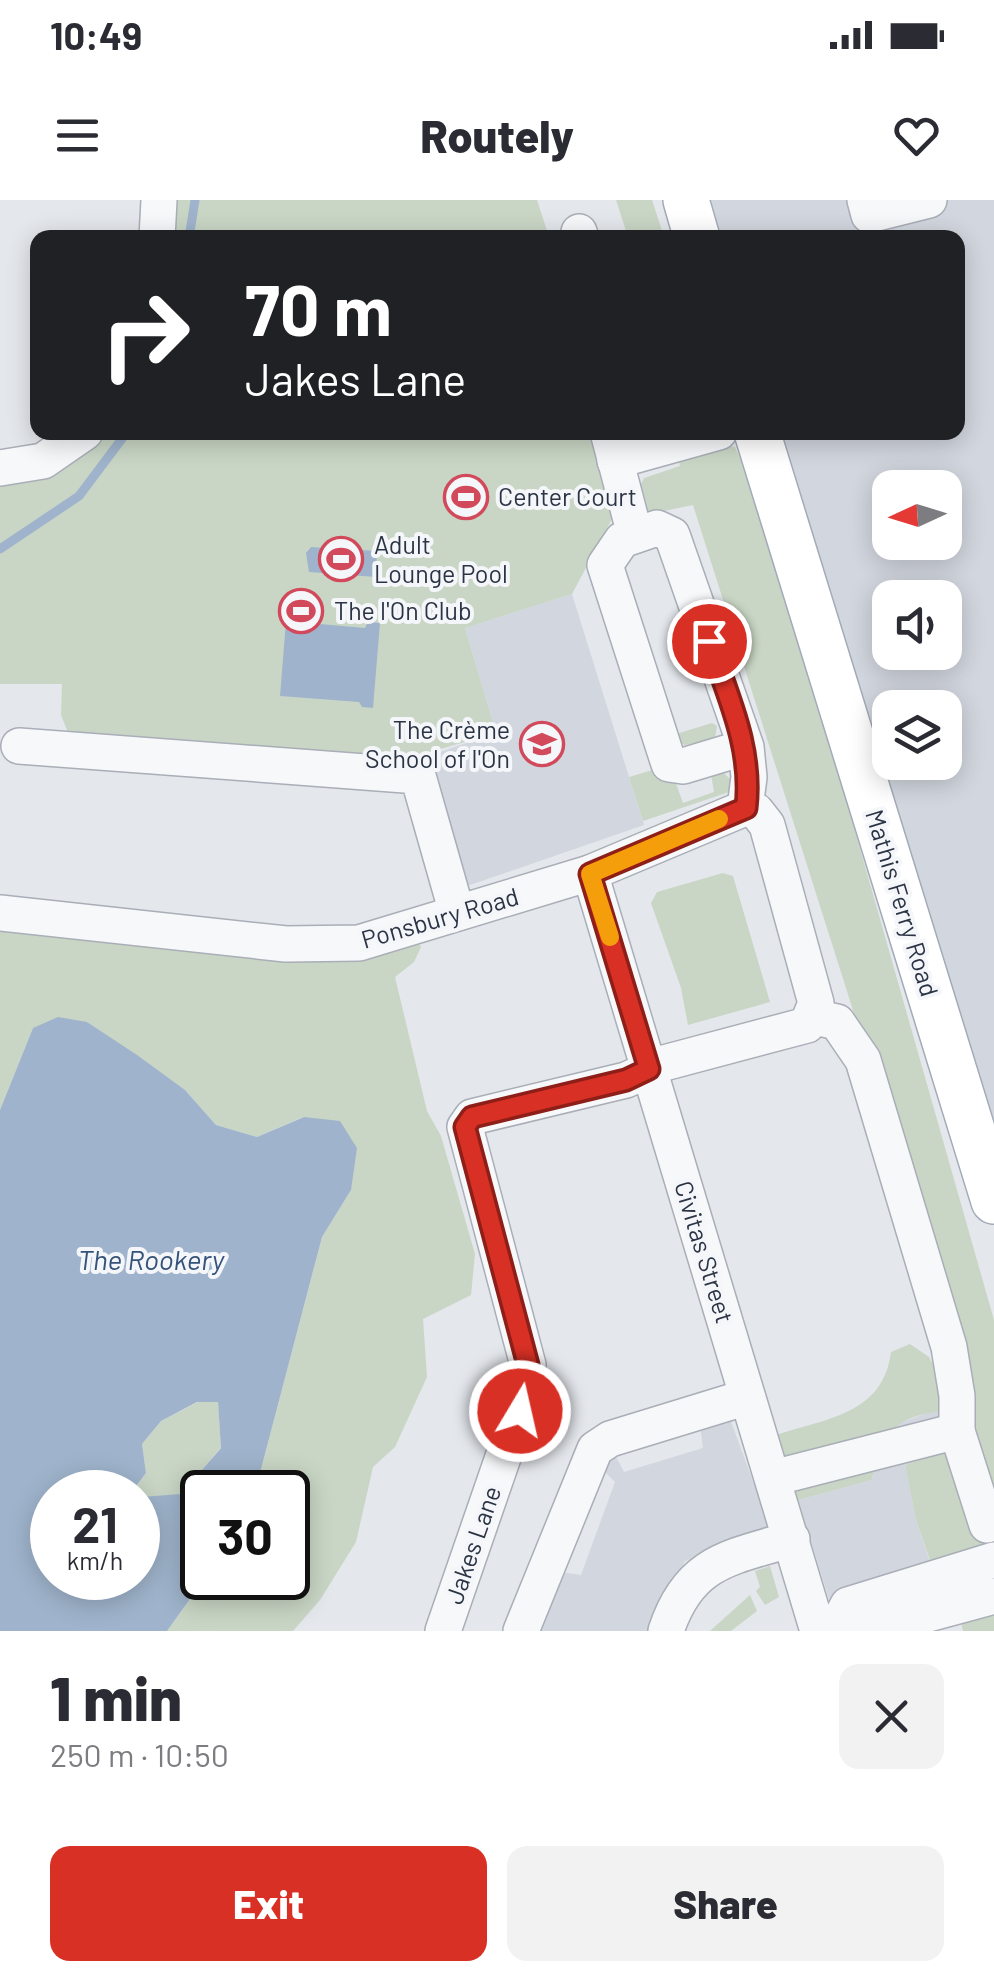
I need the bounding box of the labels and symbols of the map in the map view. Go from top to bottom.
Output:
north arrow [872,470,962,560]
sports icon: Center Court [443,474,489,520]
place label: Center Court [498,481,637,511]
place label: Adult Lounge Pool [374,529,508,588]
sports icon: Adult Lounge Pool [318,536,364,582]
sports icon: The I'On Club [278,588,324,634]
place label: The I'On Club [334,595,472,625]
pin [667,599,752,684]
place label: The Crème School of I'On [365,714,510,773]
school or university icon: The Crème School of I'On [519,721,565,767]
street label: Mathis Ferry Road [860,806,946,1000]
street label: Ponsbury Road [358,880,522,954]
street label: Civitas Street [669,1177,741,1326]
water label: The Rookery [78,1242,226,1276]
position arrow [468,1359,572,1463]
speed limit sign: 30 [180,1470,310,1600]
street label: Jakes Lane [438,1482,506,1608]

